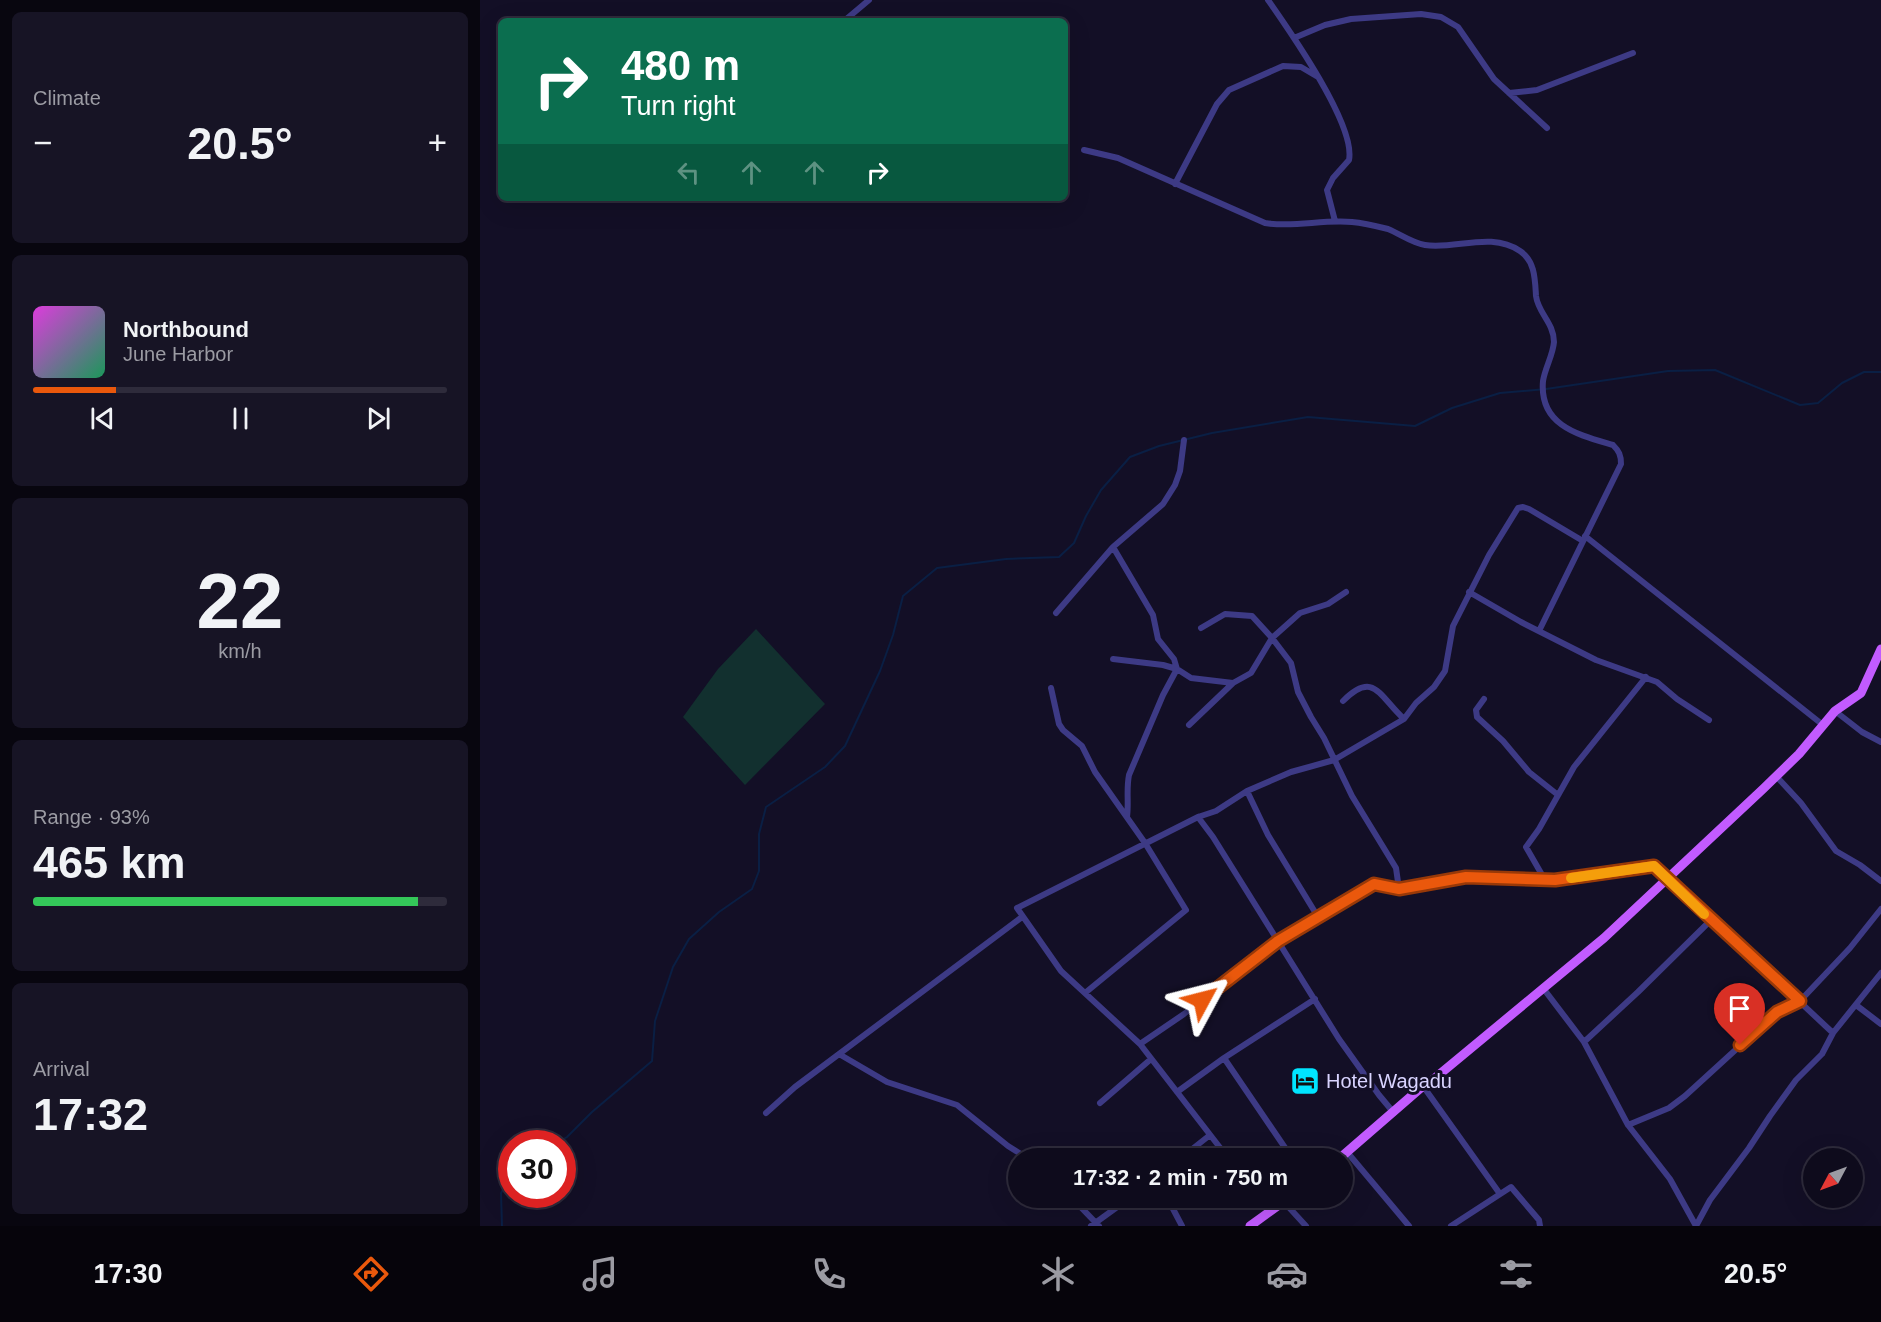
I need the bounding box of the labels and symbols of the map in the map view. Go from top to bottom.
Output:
position arrow [1170,968,1234,1032]
pin [1714,983,1765,1045]
hotel icon: Hotel Wagadu [1289,1065,1321,1097]
place label: Hotel Wagadu [1326,1070,1452,1092]
speed limit sign: 30 [498,1130,576,1208]
north arrow [1803,1148,1863,1208]

